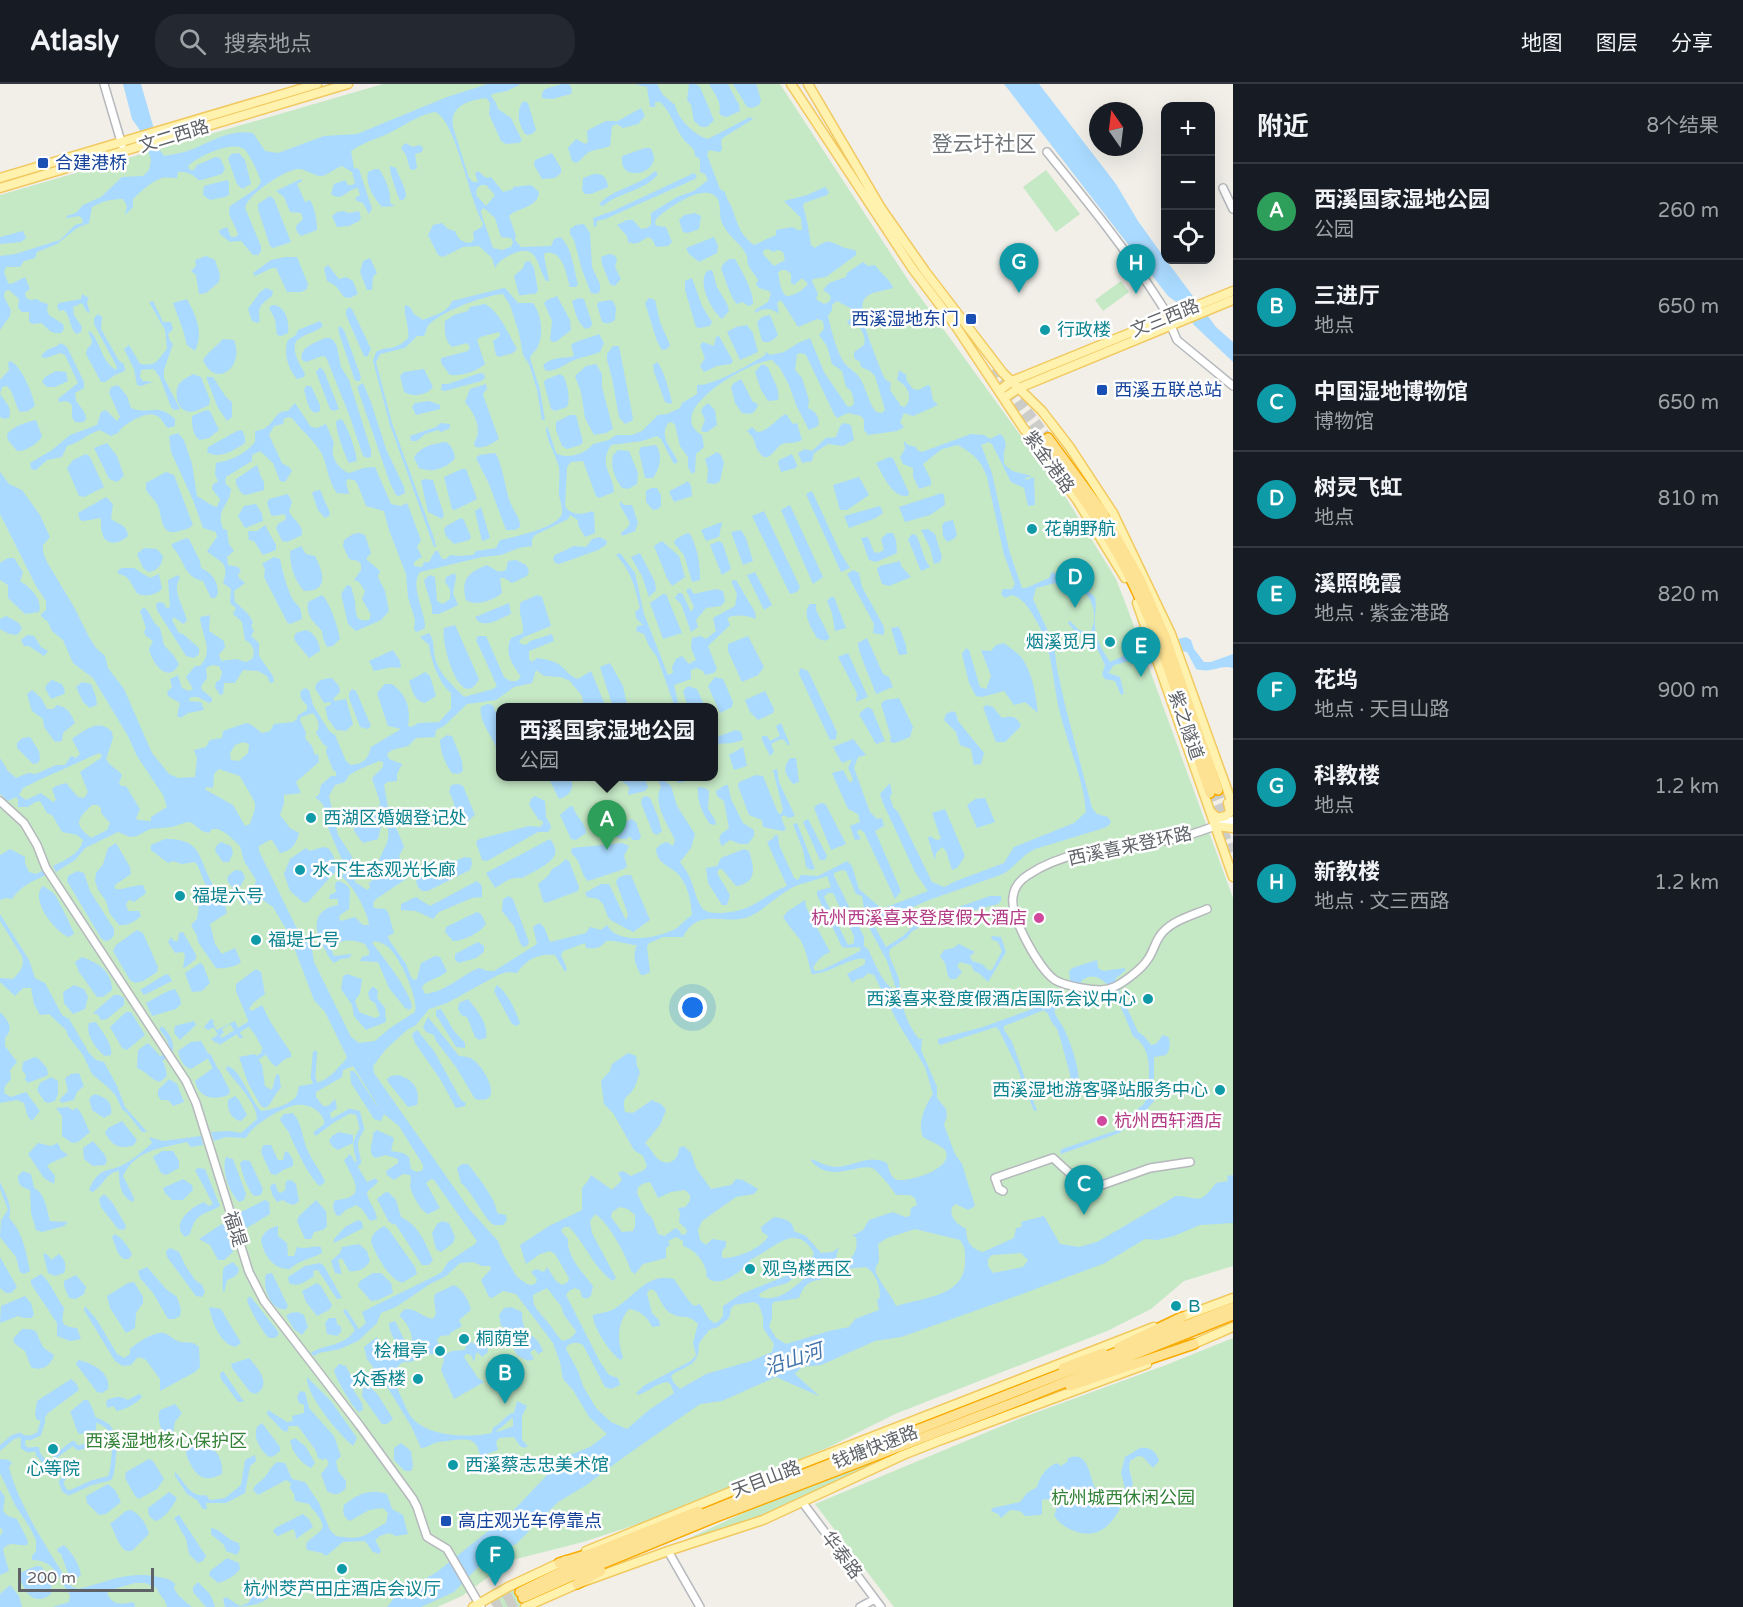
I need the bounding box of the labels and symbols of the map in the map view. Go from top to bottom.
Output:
north arrow [1089,102,1143,156]
street label: 文二西路 [136,115,212,157]
district label: 登云圩社区 [932,132,1037,157]
place label: 合建港桥 [55,152,127,174]
marker: 合建港桥 [36,156,50,170]
pin: G [1000,244,1038,293]
pin: H [1116,244,1156,294]
street label: 文三西路 [1128,294,1202,342]
place label: 西溪湿地东门 [851,308,959,330]
marker: 西溪湿地东门 [964,312,978,326]
place label: 行政楼 [1057,319,1111,341]
marker: 行政楼 [1038,323,1052,337]
place label: 西溪五联总站 [1114,379,1222,401]
marker: 西溪五联总站 [1095,383,1109,397]
street label: 紫金港路 [1019,426,1079,498]
place label: 花朝野航 [1044,518,1116,540]
marker: 花朝野航 [1025,522,1039,536]
pin: D [1056,558,1094,608]
pin: E [1122,628,1160,677]
place label: 烟溪觅月 [1026,631,1098,653]
marker: 烟溪觅月 [1103,635,1117,649]
street label: 紫之隧道 [1164,687,1208,763]
pin: A [588,800,626,850]
place label: 西湖区婚姻登记处 [323,807,467,829]
marker: 西湖区婚姻登记处 [304,811,318,825]
street label: 西溪喜来登环路 [1066,822,1194,870]
place label: 水下生态观光长廊 [312,859,456,881]
marker: 水下生态观光长廊 [293,863,307,877]
place label: 福堤六号 [192,885,264,907]
marker: 福堤六号 [173,889,187,903]
place label: 杭州西溪喜来登度假大酒店 [811,907,1027,929]
marker: 杭州西溪喜来登度假大酒店 [1032,911,1046,925]
place label: 福堤七号 [268,929,340,951]
marker: 福堤七号 [249,933,263,947]
place label: 西溪喜来登度假酒店国际会议中心 [866,988,1136,1010]
marker: 西溪喜来登度假酒店国际会议中心 [1141,992,1155,1006]
your location [678,993,707,1022]
place label: 西溪湿地游客驿站服务中心 [992,1079,1208,1101]
marker: 西溪湿地游客驿站服务中心 [1213,1083,1227,1097]
place label: 杭州西轩酒店 [1114,1110,1222,1132]
marker: 杭州西轩酒店 [1095,1114,1109,1128]
pin: C [1064,1166,1104,1215]
street label: 福堤 [219,1208,251,1250]
place label: 观鸟楼西区 [762,1258,852,1280]
marker: 观鸟楼西区 [743,1262,757,1276]
place label: B [1188,1295,1200,1317]
marker: B [1169,1299,1183,1313]
place label: 桐荫堂 [476,1328,530,1350]
marker: 桐荫堂 [457,1332,471,1346]
water label: 沿山河 [761,1338,829,1381]
place label: 桧楫亭 [374,1340,428,1362]
marker: 桧楫亭 [433,1344,447,1358]
pin: B [486,1354,524,1404]
place label: 众香楼 [352,1368,406,1390]
marker: 众香楼 [411,1372,425,1386]
street label: 钱塘快速路 [829,1421,921,1473]
park label: 西溪湿地核心保护区 [85,1430,247,1452]
marker: 心等院 [46,1442,60,1456]
place label: 西溪蔡志忠美术馆 [465,1454,609,1476]
street label: 天目山路 [728,1456,804,1502]
place label: 心等院 [26,1458,80,1480]
marker: 西溪蔡志忠美术馆 [446,1458,460,1472]
park label: 杭州城西休闲公园 [1051,1487,1195,1509]
place label: 高庄观光车停靠点 [458,1510,602,1532]
marker: 高庄观光车停靠点 [439,1514,453,1528]
street label: 华泰路 [817,1527,867,1583]
pin: F [476,1536,514,1586]
marker: 杭州茭芦田庄酒店会议厅 [335,1562,349,1576]
scale bar [18,1565,154,1592]
place label: 杭州茭芦田庄酒店会议厅 [243,1578,441,1600]

